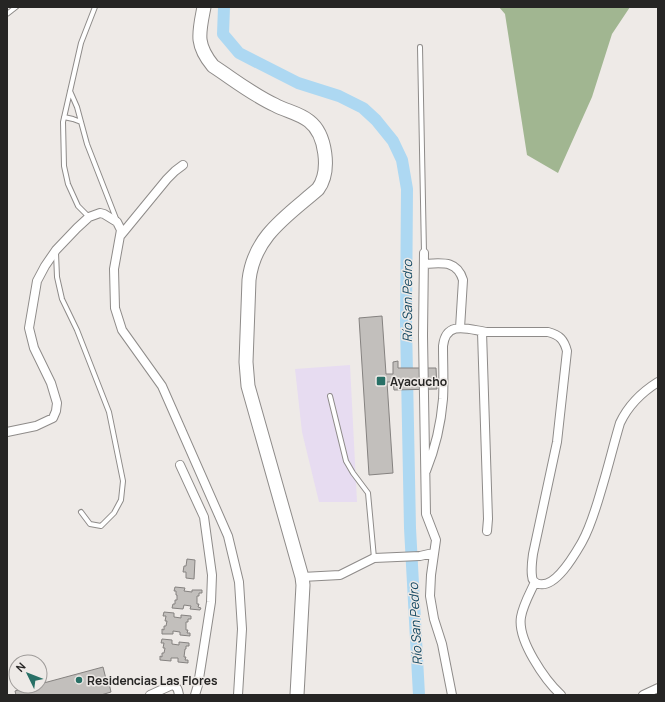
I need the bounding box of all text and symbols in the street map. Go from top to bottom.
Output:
water label: Río San Pedro [398,258,416,342]
place label: Ayacucho [390,373,447,390]
marker: Ayacucho [375,375,387,387]
water label: Río San Pedro [404,581,426,666]
north arrow [8,654,48,694]
text: N [12,659,29,675]
place label: Residencias Las Flores [87,672,218,689]
marker: Residencias Las Flores [74,675,84,685]

